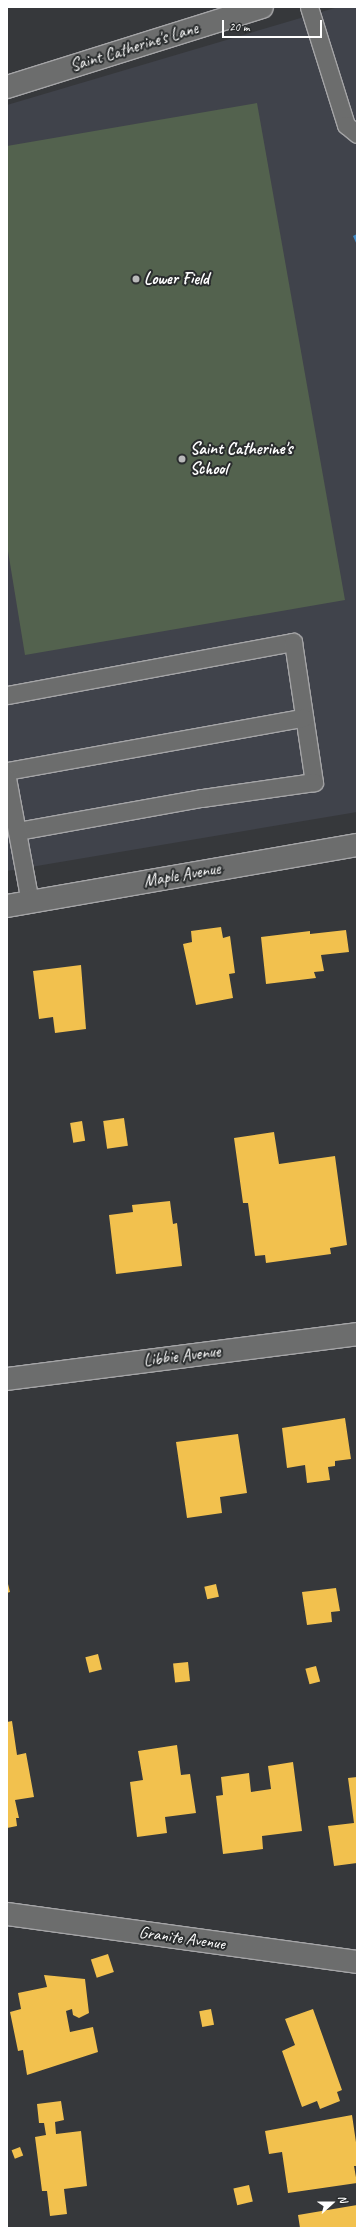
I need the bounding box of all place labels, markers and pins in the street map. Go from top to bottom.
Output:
place label: Lower Field [144,269,209,289]
marker: Lower Field [131,274,141,284]
place label: Saint Catherine's School [190,439,292,479]
marker: Saint Catherine's School [177,454,187,464]

